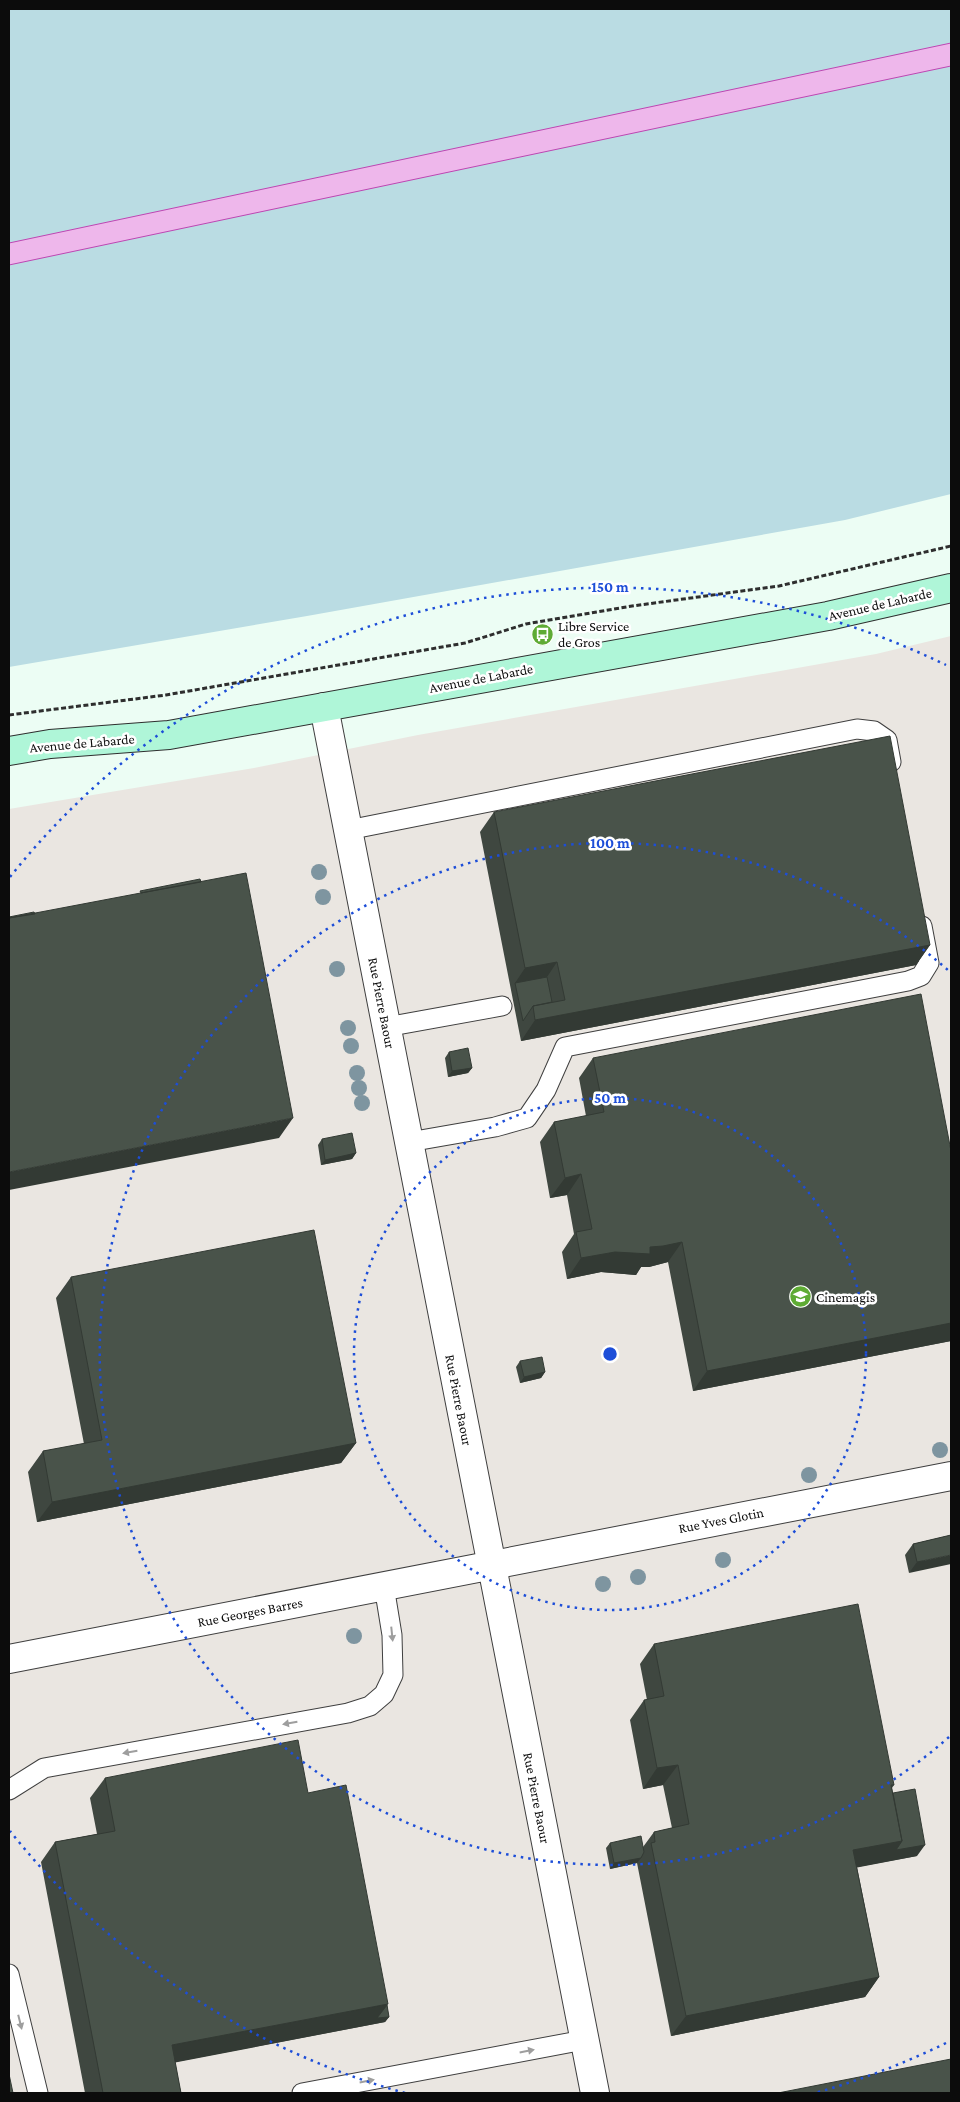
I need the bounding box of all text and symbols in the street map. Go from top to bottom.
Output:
text: 150 m [591,579,629,595]
street label: Avenue de Labarde [827,584,933,624]
place label: Libre Service de Gros [558,618,629,650]
bus stop icon: Libre Service de Gros [530,622,554,646]
street label: Avenue de Labarde [428,660,534,696]
street label: Avenue de Labarde [29,730,135,756]
text: 100 m [590,835,630,851]
street label: Rue Pierre Baour [365,956,399,1050]
text: 50 m [594,1090,626,1106]
school or university icon: Cinemagis [788,1285,812,1309]
place label: Cinemagis [816,1289,875,1305]
centre of rings [601,1345,619,1363]
street label: Rue Pierre Baour [442,1353,476,1447]
street label: Rue Yves Glotin [677,1504,765,1536]
street label: Rue Georges Barres [196,1594,304,1630]
one-way arrow [388,1627,396,1643]
one-way arrow [281,1720,297,1728]
one-way arrow [121,1749,137,1757]
street label: Rue Pierre Baour [520,1751,554,1845]
one-way arrow [16,2014,24,2029]
one-way arrow [519,2047,535,2055]
one-way arrow [360,2077,375,2085]

